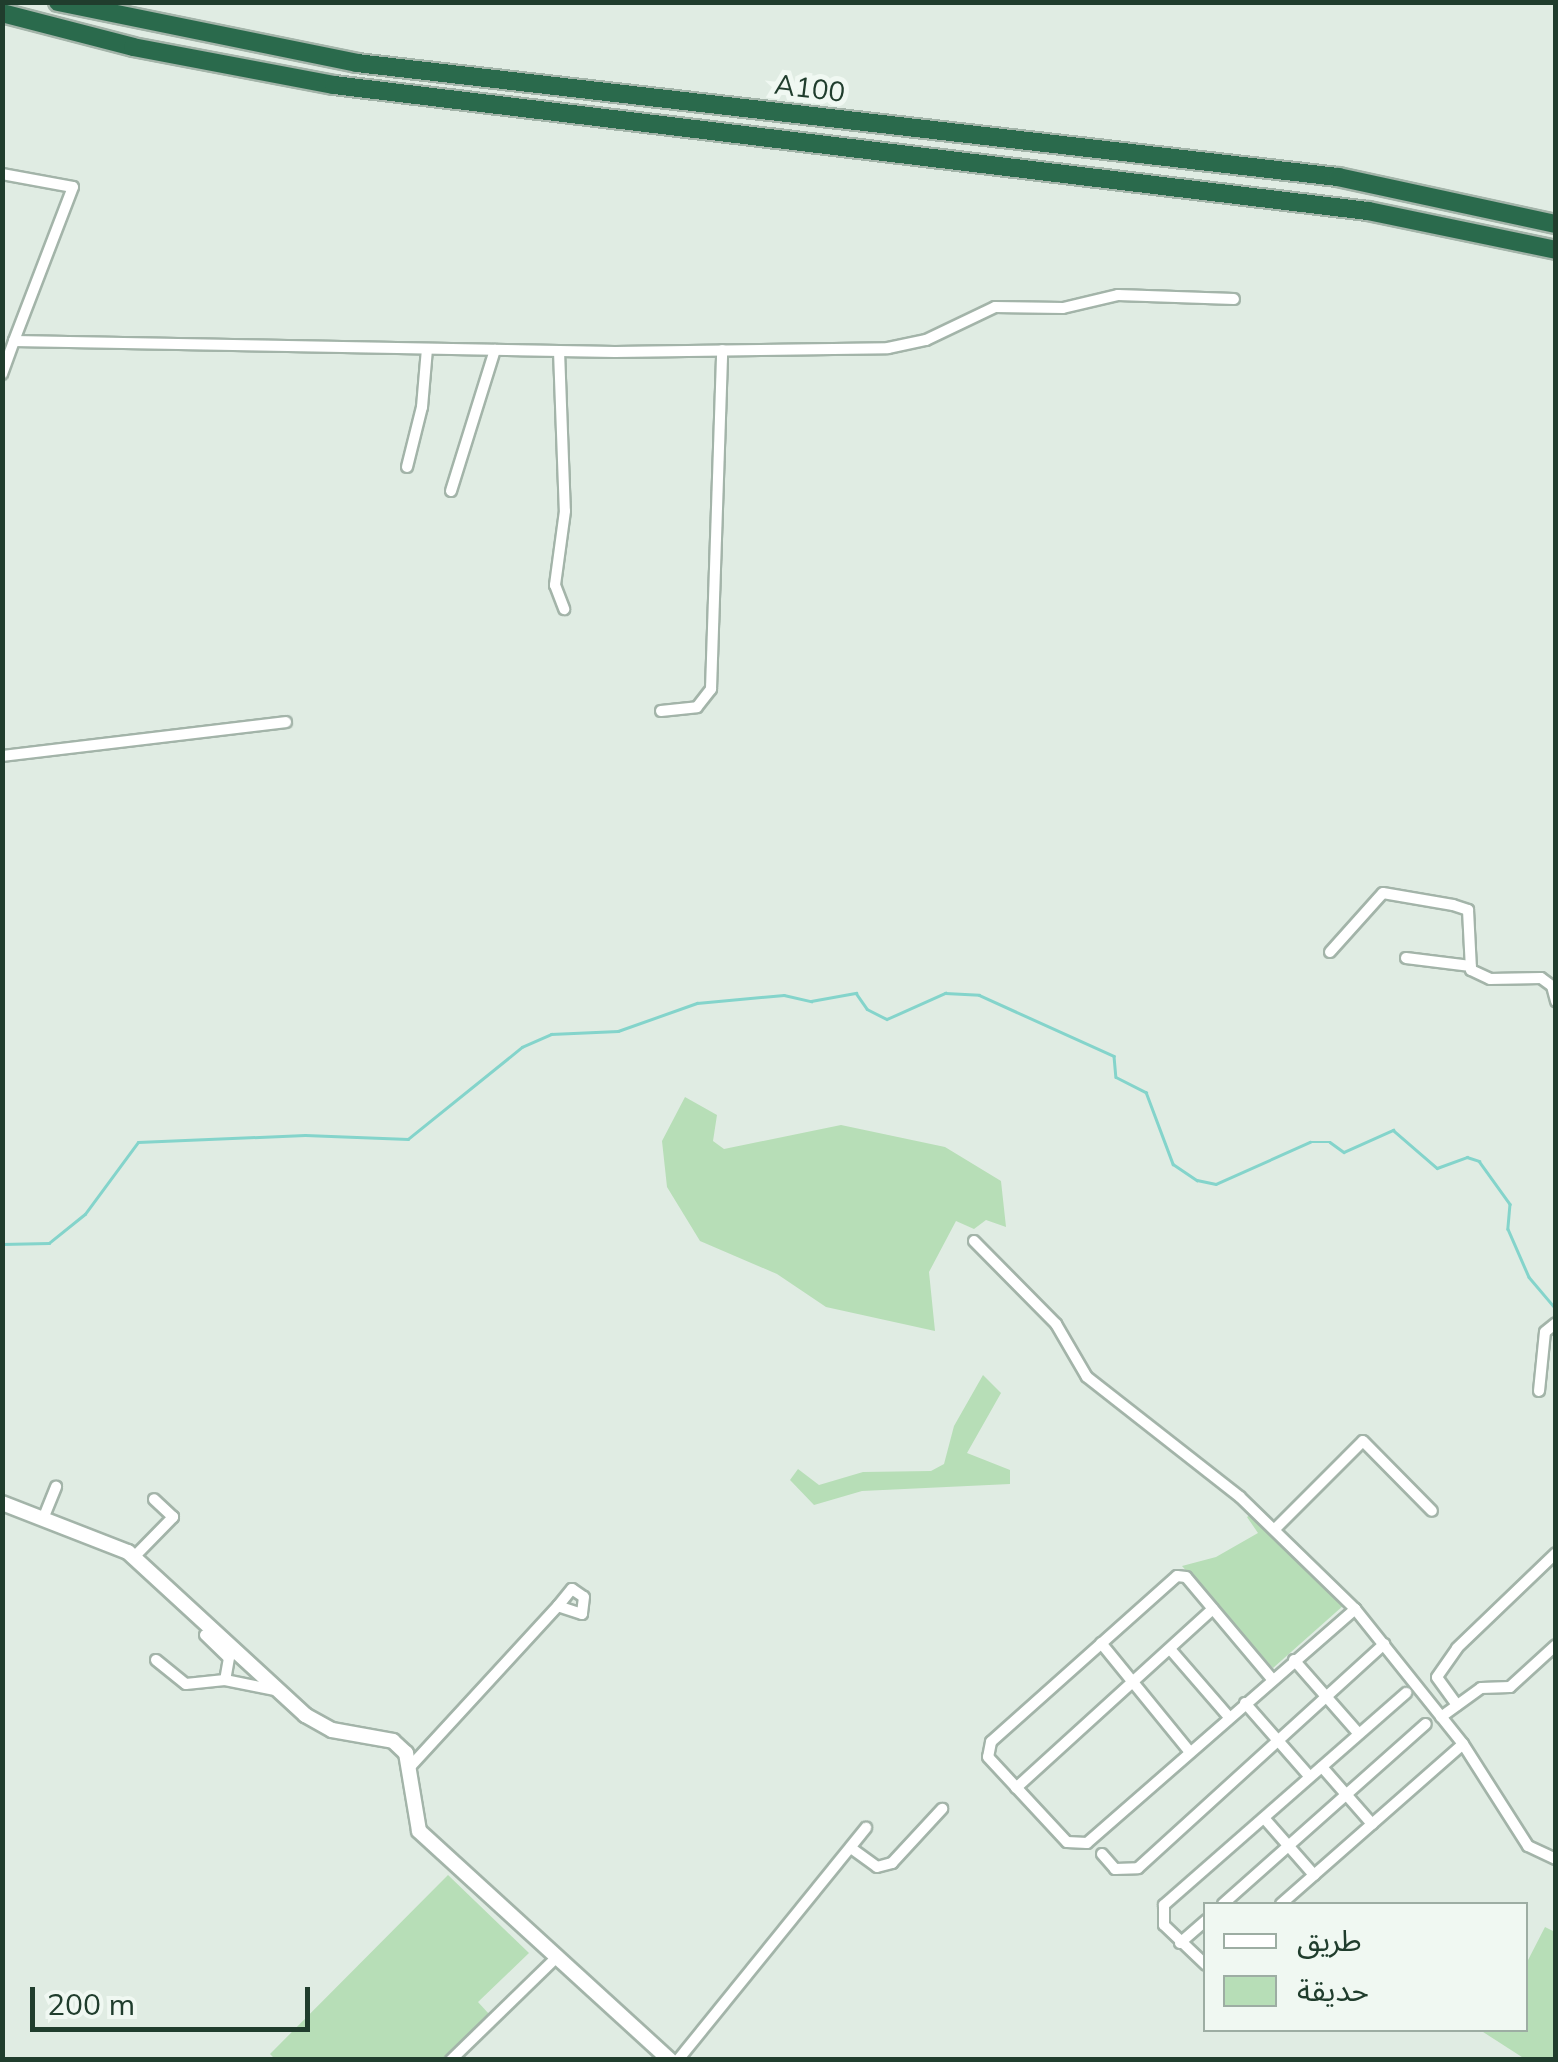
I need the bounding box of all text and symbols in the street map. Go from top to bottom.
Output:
street label: A100 [773,67,847,109]
legend [1203,1902,1528,2032]
text: طريق [1297,1921,1362,1959]
scale bar [35,1967,315,2029]
text: حديقة [1297,1971,1369,2009]
text: 200 m [47,1985,135,2023]

